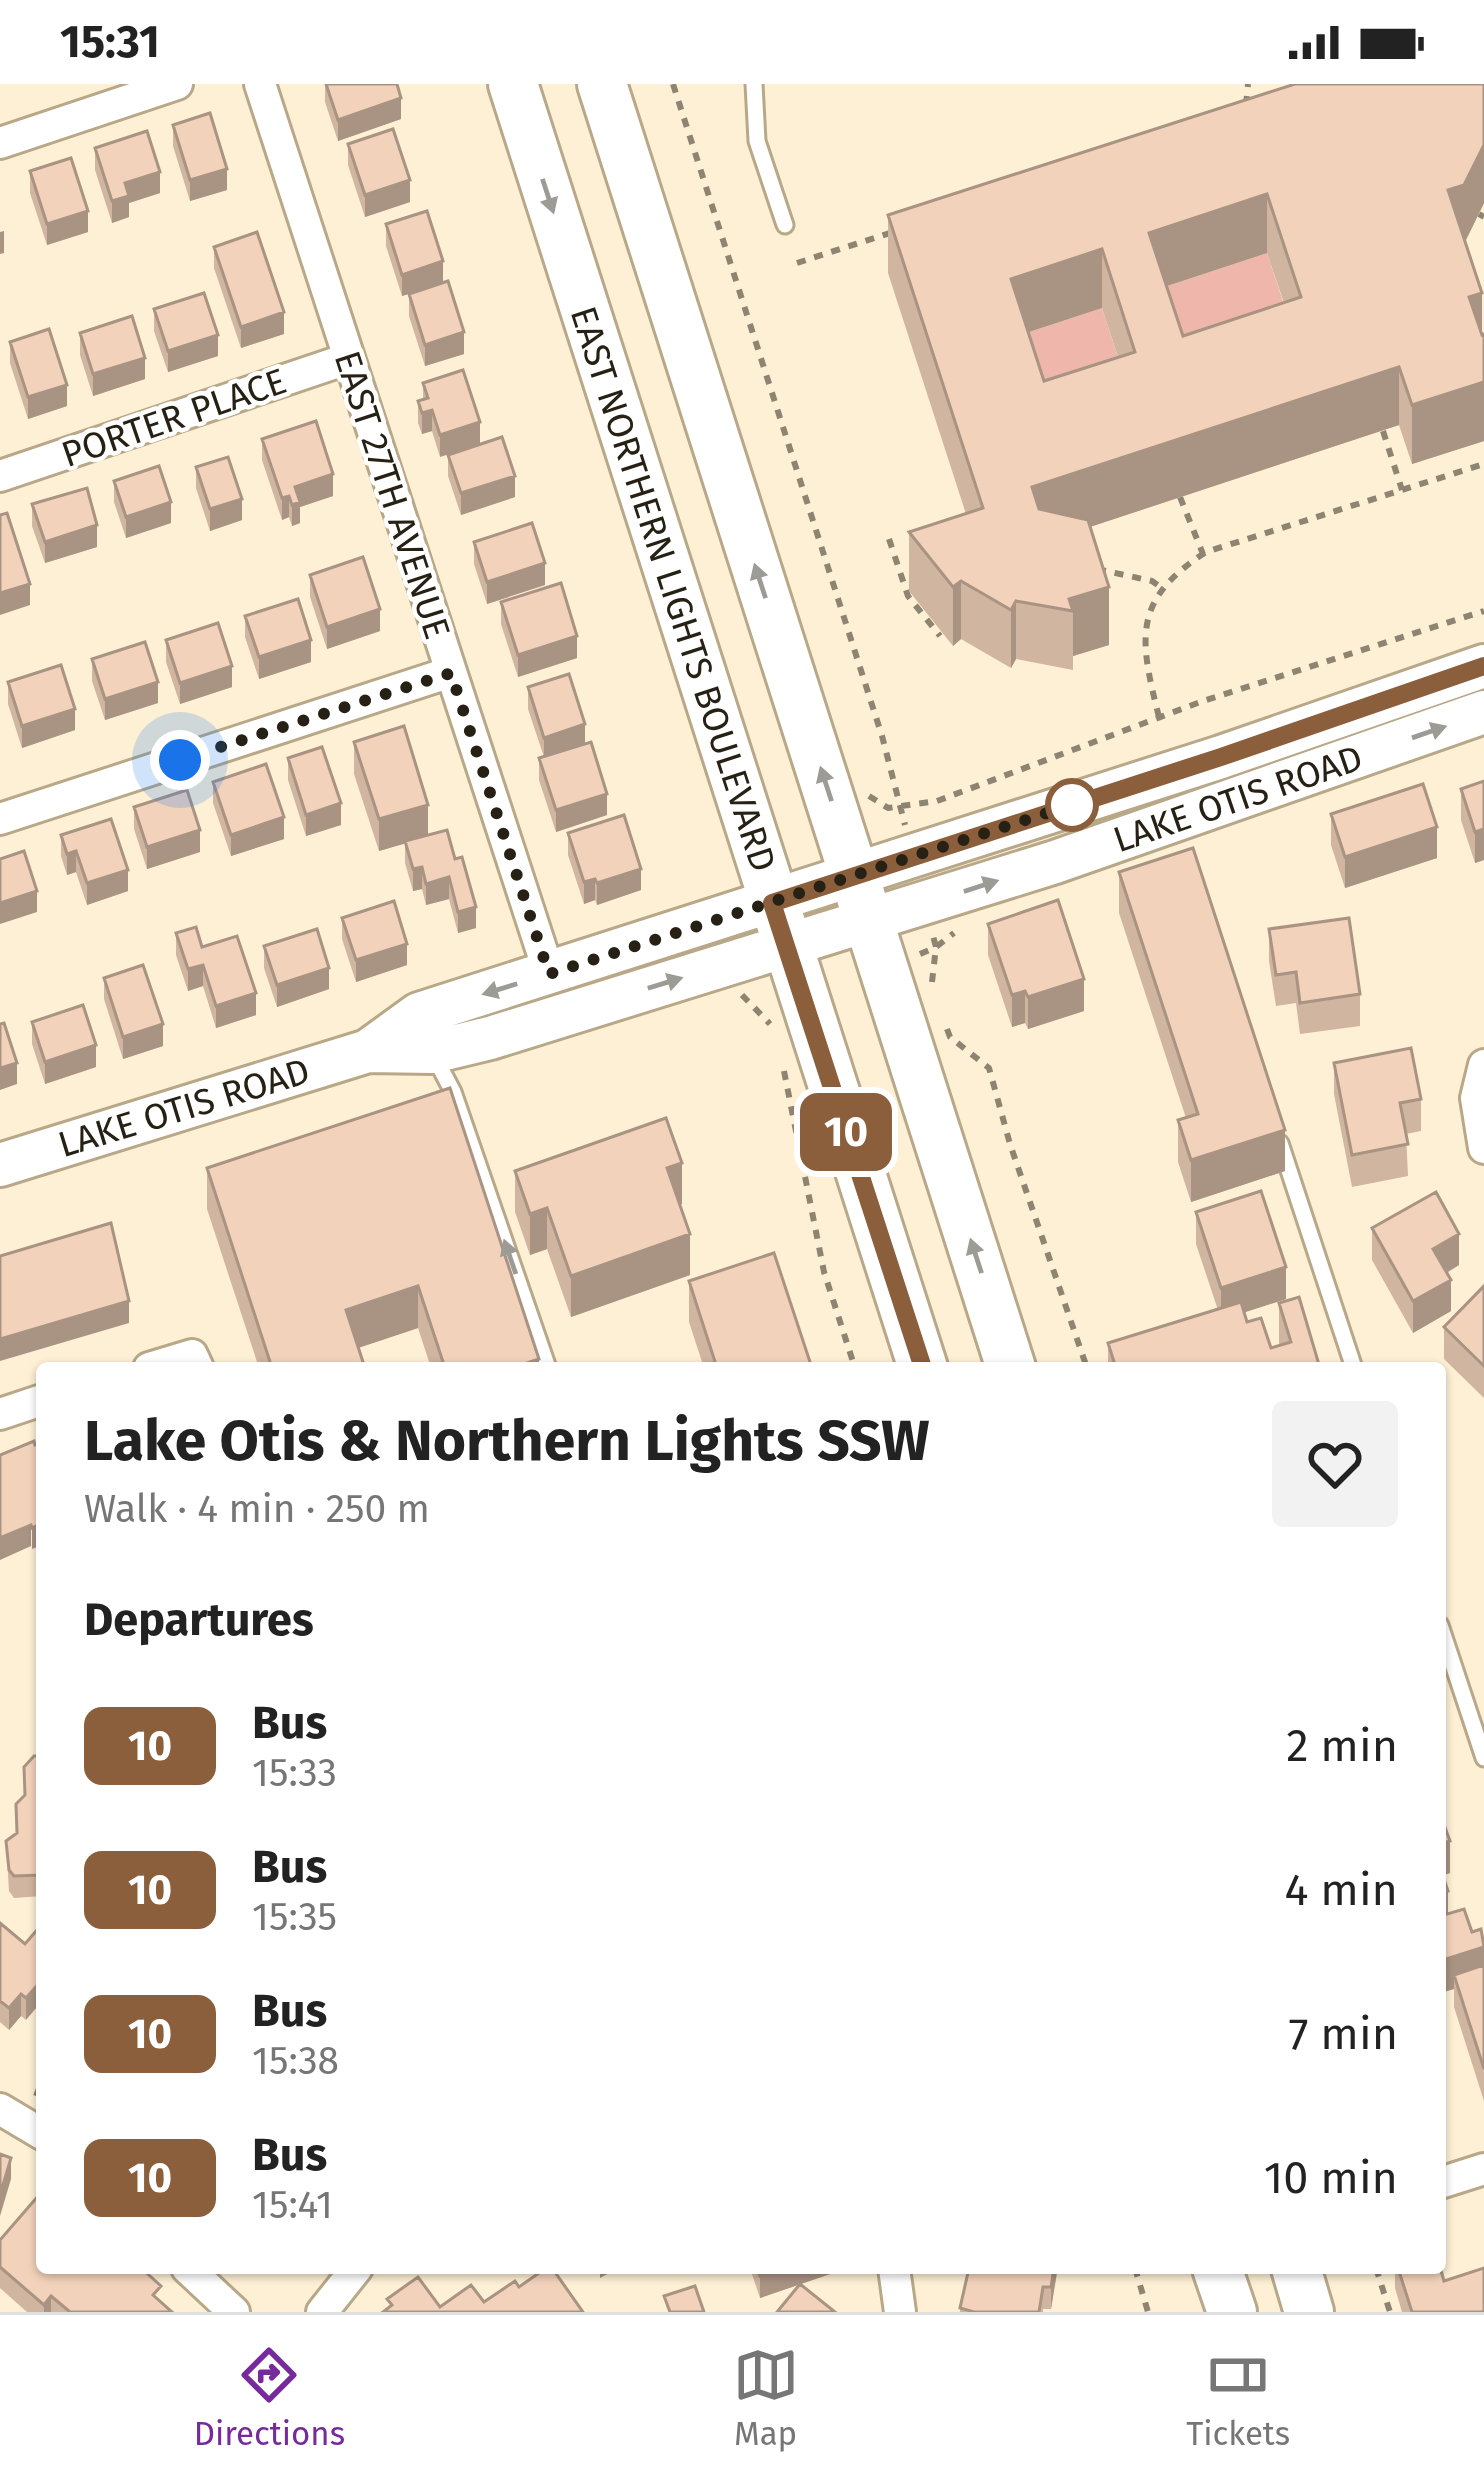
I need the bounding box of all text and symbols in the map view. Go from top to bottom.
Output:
text: 15:31 [60,15,160,69]
one-way arrow [540,178,558,215]
street label: EAST NORTHERN LIGHTS BOULEVARD [561,301,785,877]
street label: EAST 27TH AVENUE [325,346,459,644]
street label: PORTER PLACE [56,359,292,477]
one-way arrow [750,562,769,599]
one-way arrow [1411,722,1447,740]
your location [150,730,210,790]
street label: LAKE OTIS ROAD [1108,736,1368,862]
one-way arrow [815,765,834,802]
unlabelled marker [1047,780,1097,830]
one-way arrow [963,875,1000,894]
one-way arrow [647,973,684,991]
one-way arrow [481,981,518,999]
street label: LAKE OTIS ROAD [53,1049,315,1167]
line badge: 10 [792,1093,900,1171]
text: 10 [824,1107,868,1157]
one-way arrow [965,1237,984,1274]
one-way arrow [500,1239,518,1275]
button: heart [1272,1401,1398,1527]
text: Lake Otis & Northern Lights SSW [84,1407,929,1475]
text: Walk · 4 min · 250 m [84,1486,430,1532]
text: Departures [84,1593,314,1647]
text: Bus [252,1696,327,1750]
text: 2 min [1286,1719,1398,1773]
text: 10 [128,1721,172,1771]
text: 15:33 [252,1750,337,1796]
text: Bus [252,1840,327,1894]
text: 4 min [1285,1863,1398,1917]
text: 10 [128,1865,172,1915]
text: 15:35 [252,1894,337,1940]
text: Bus [252,1984,327,2038]
text: 7 min [1288,2007,1398,2061]
text: 10 [128,2009,172,2059]
text: 15:38 [252,2038,339,2084]
text: Bus [252,2128,327,2182]
text: 10 min [1264,2151,1398,2205]
text: 10 [128,2153,172,2203]
text: 15:41 [252,2182,333,2228]
tab: Directions [194,2342,345,2454]
tab: Map [733,2342,799,2454]
tab: Tickets [1186,2342,1290,2454]

